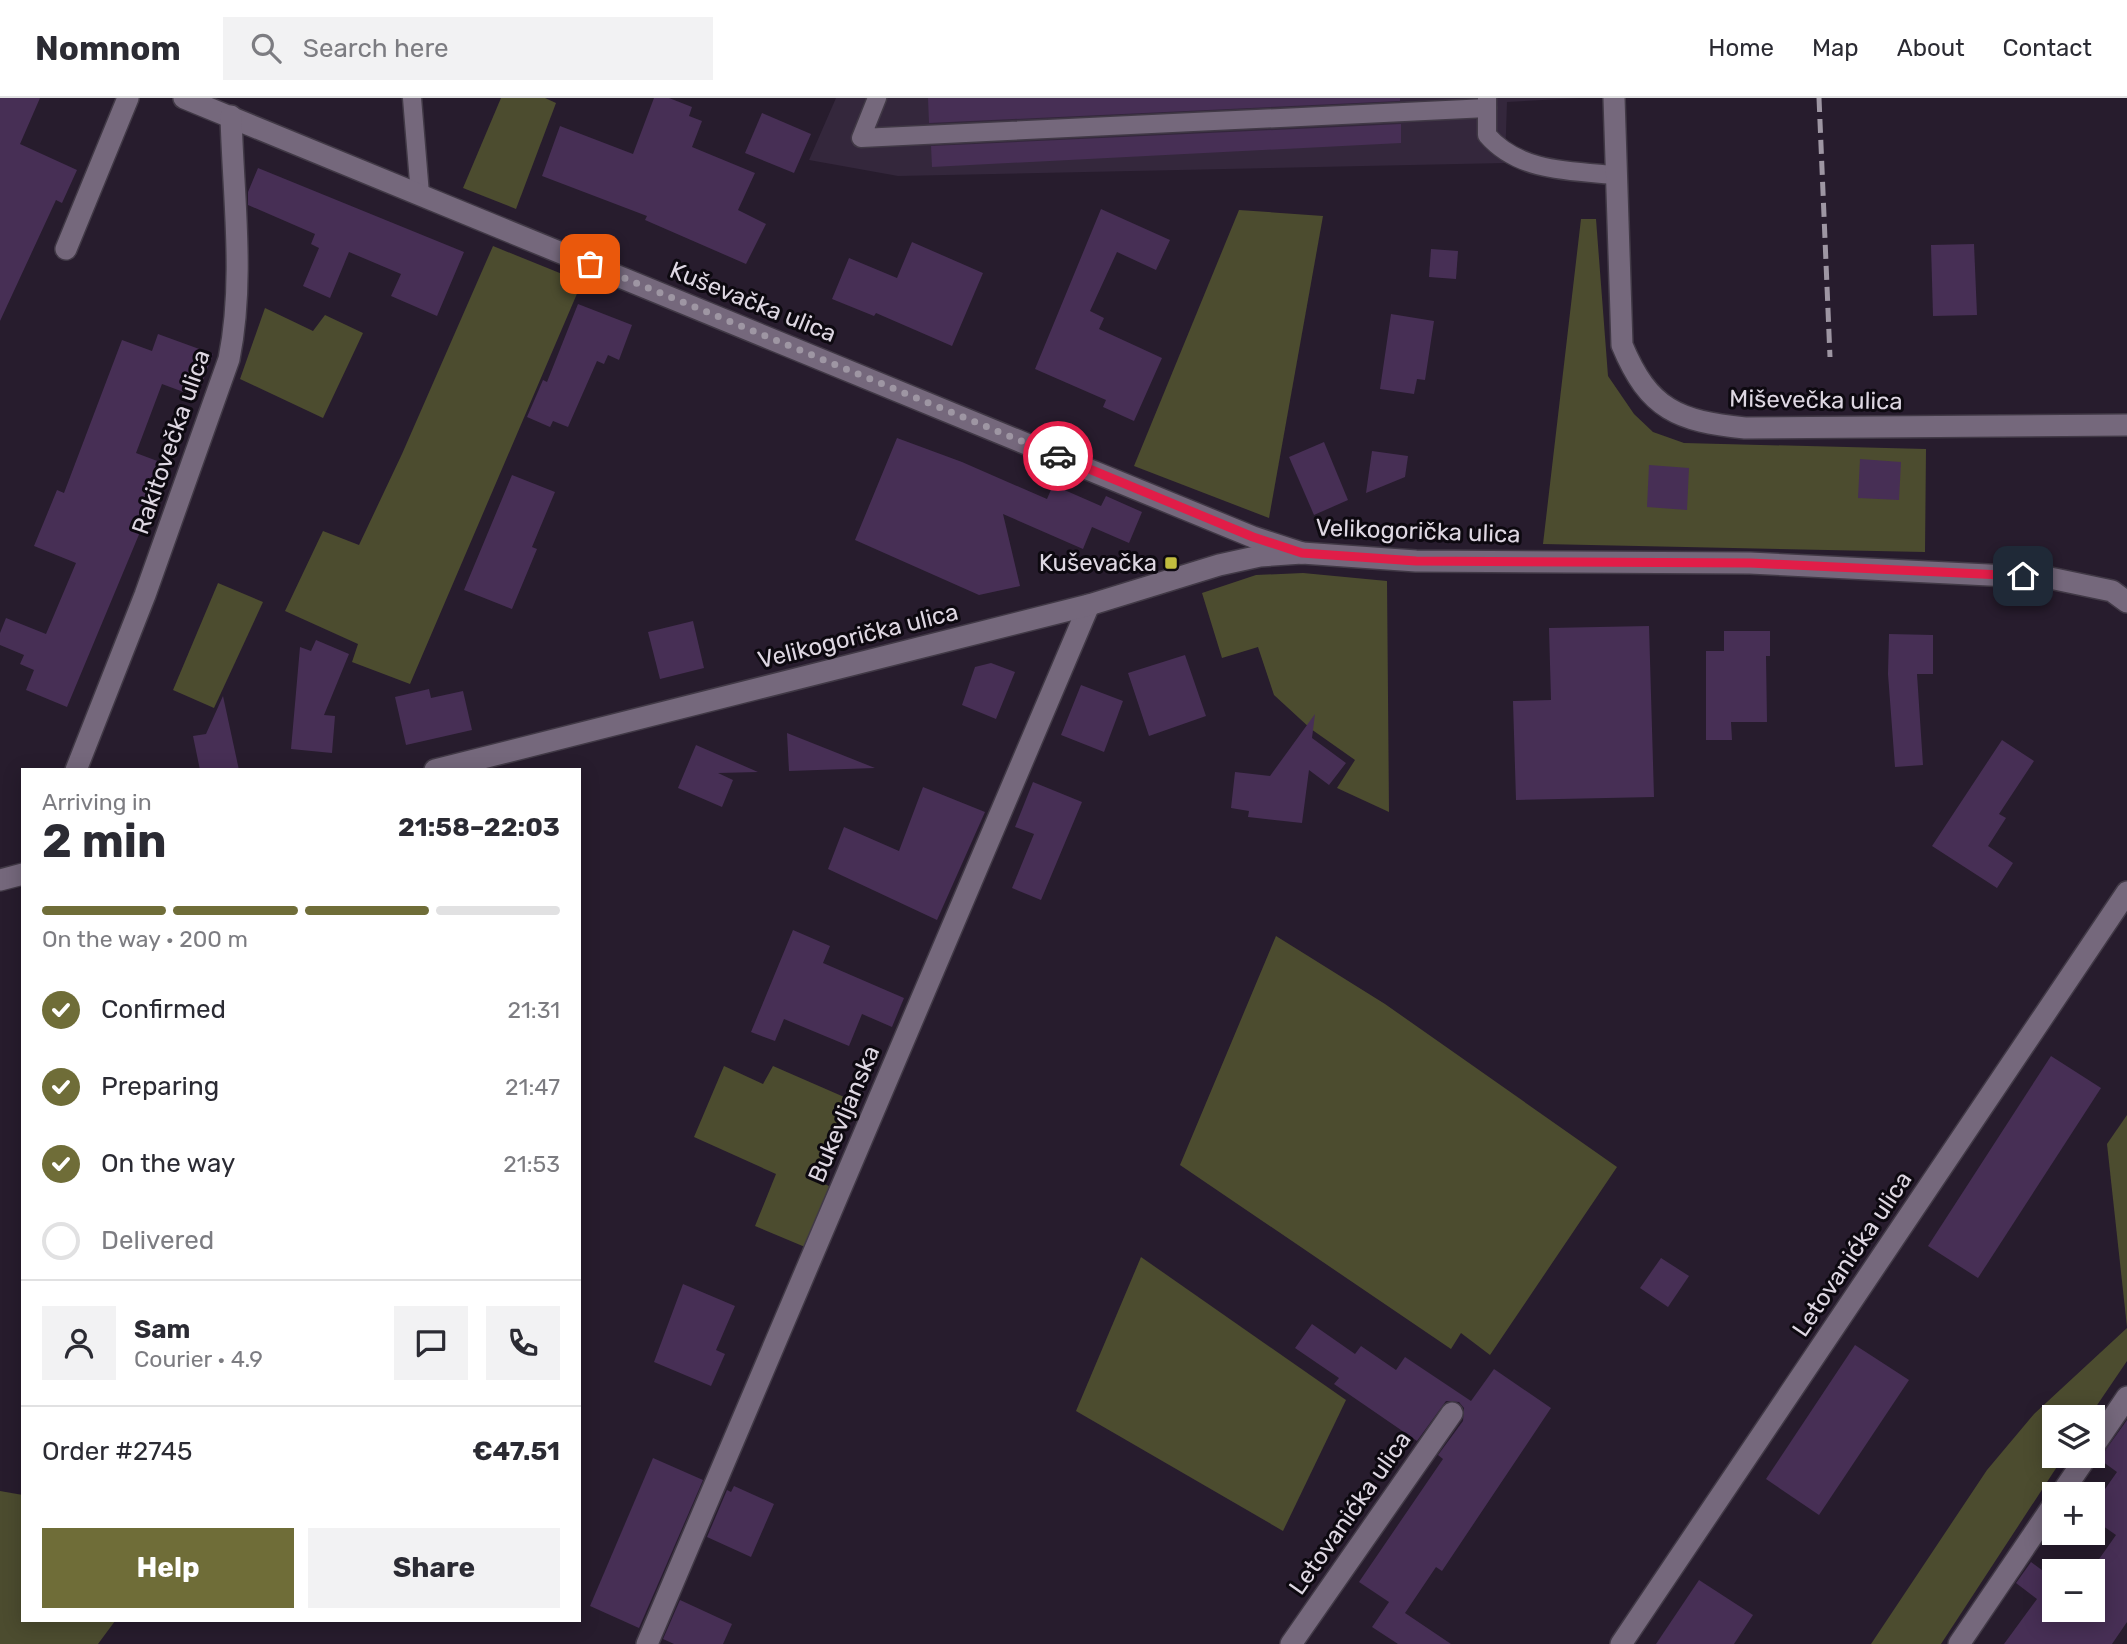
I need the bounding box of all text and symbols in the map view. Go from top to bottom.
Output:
search box [223,17,713,80]
text: Nomnom [35,29,181,68]
icon: search [247,29,285,67]
text: Search here [303,33,449,64]
text: Home [1708,34,1774,62]
text: Map [1812,34,1859,62]
text: About [1897,34,1965,62]
text: Contact [2003,34,2092,62]
pin [560,234,620,294]
icon: bag [571,245,609,283]
street label: Kuševačka ulica [666,256,840,348]
street label: Rakitovečka ulica [126,346,216,538]
street label: Miševečka ulica [1729,384,1903,416]
courier [1023,421,1093,491]
icon: car [1039,437,1077,475]
street label: Velikogorička ulica [1315,513,1521,549]
pin [1993,546,2053,606]
place label: Kuševačka [1039,549,1157,577]
marker: Kuševačka [1163,555,1179,571]
icon: home [2004,557,2042,595]
street label: Velikogorička ulica [755,598,961,674]
text: Arriving in [42,788,152,816]
text: 21:58–22:03 [398,812,560,843]
text: 2 min [42,814,167,869]
text: On the way · 200 m [42,925,248,953]
icon: check [42,991,80,1029]
text: Confirmed [101,994,226,1025]
text: 21:31 [508,996,560,1024]
street label: Bukevljanska [803,1041,885,1187]
icon: check [42,1068,80,1106]
text: Preparing [101,1071,219,1102]
text: 21:47 [505,1073,560,1101]
icon: check [42,1145,80,1183]
text: On the way [101,1148,235,1179]
text: 21:53 [503,1150,560,1178]
street label: Letovanićka ulica [1786,1166,1918,1342]
text: Delivered [101,1225,214,1256]
button: person [42,1306,116,1380]
button: chat [394,1306,468,1380]
button: phone [486,1306,560,1380]
text: Sam [134,1314,190,1345]
text: Courier · 4.9 [134,1345,263,1373]
map controls [2042,1405,2105,1622]
button: layers [2042,1405,2105,1468]
street label: Letovanićka ulica [1283,1426,1417,1600]
text: Order #2745 [42,1436,192,1467]
text: €47.51 [472,1436,560,1467]
button: + [2042,1482,2105,1545]
button: Help [42,1528,294,1608]
button: Share [308,1528,560,1608]
button: − [2042,1559,2105,1622]

